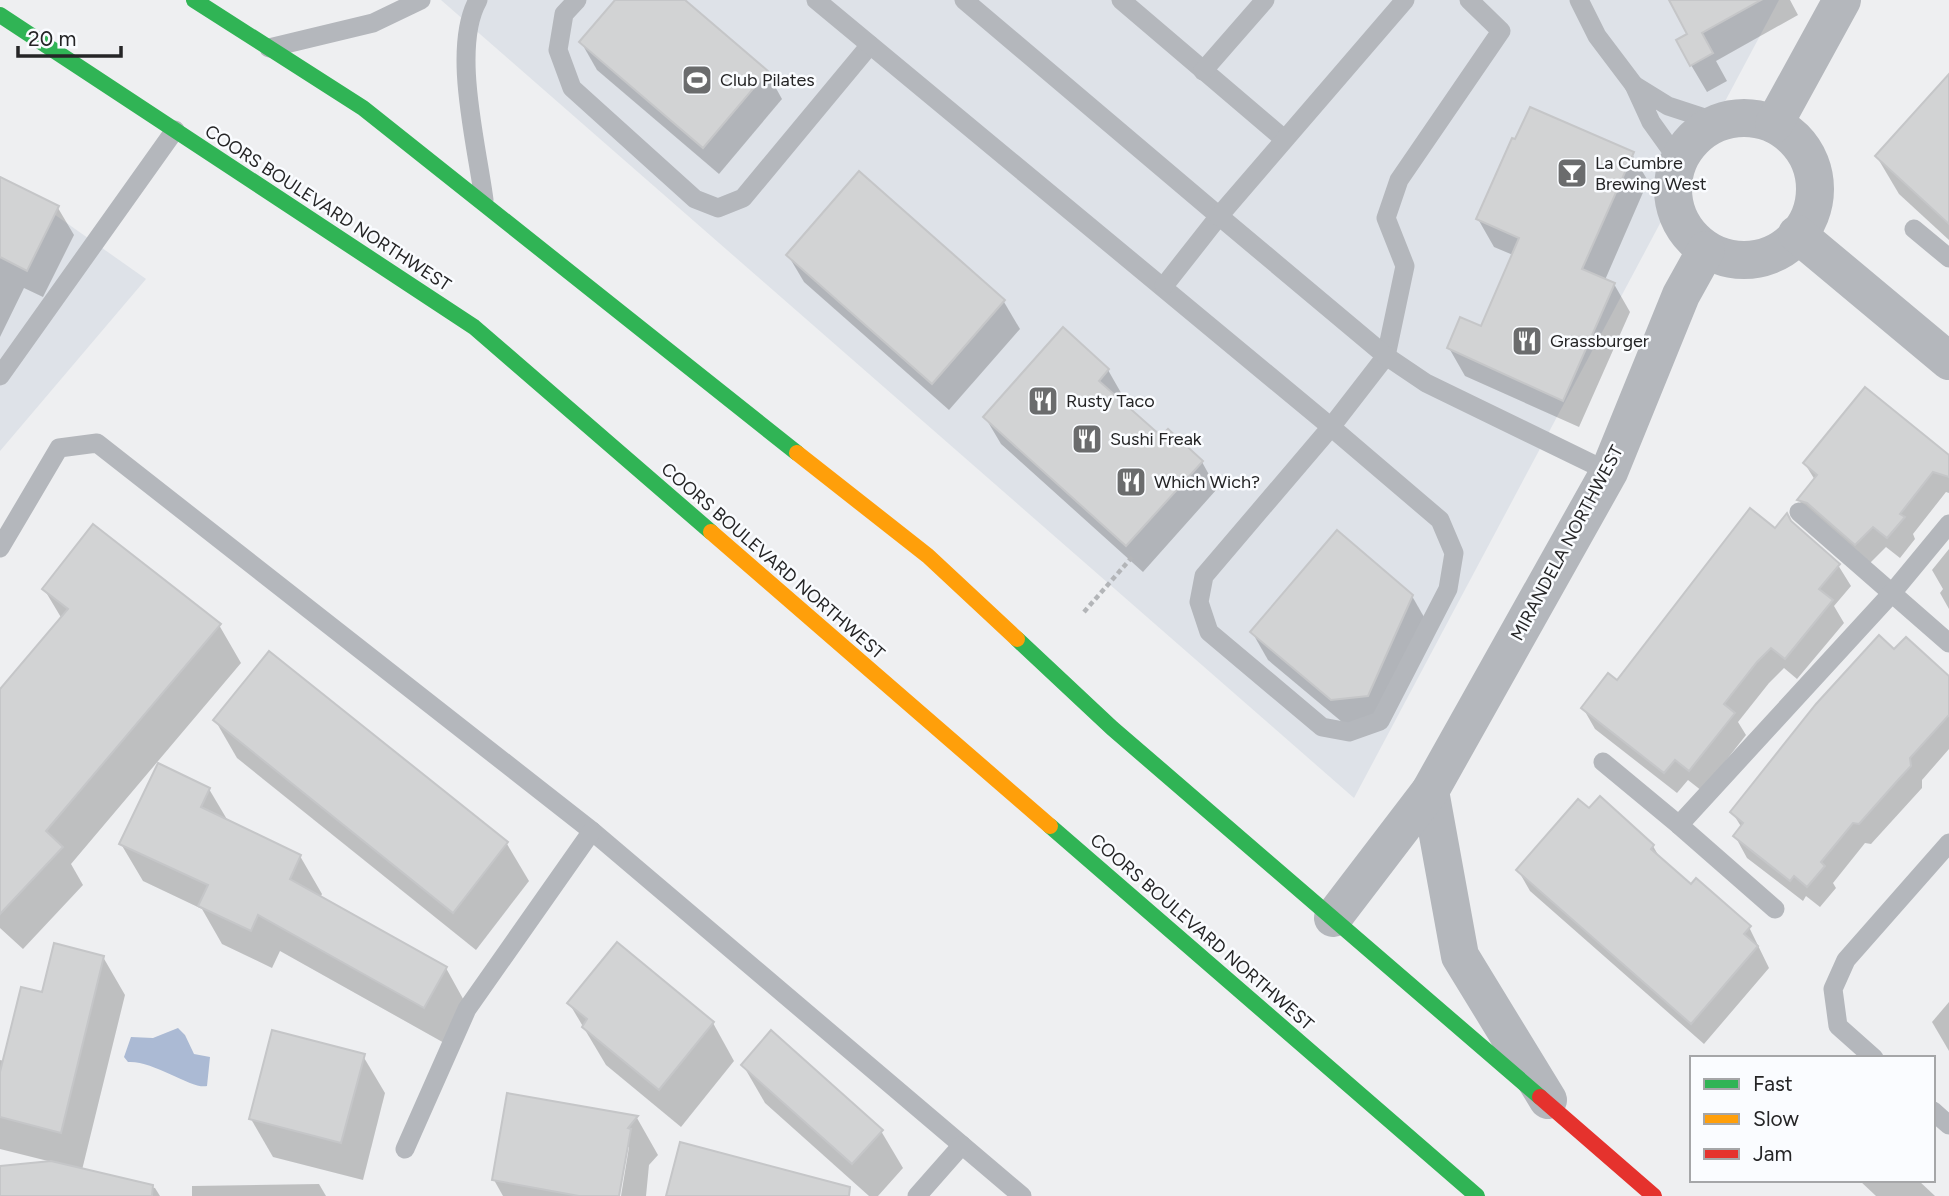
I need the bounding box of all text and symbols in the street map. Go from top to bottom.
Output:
scale bar [18,14,121,58]
text: 20 m [28,26,76,51]
sports icon: Club Pilates [680,63,714,97]
place label: Club Pilates [720,69,815,91]
street label: COORS BOULEVARD NORTHWEST [201,120,455,296]
place label: La Cumbre Brewing West [1595,152,1707,195]
bar icon: La Cumbre Brewing West [1555,156,1589,190]
restaurant icon: Grassburger [1510,324,1544,358]
place label: Grassburger [1550,330,1649,352]
restaurant icon: Rusty Taco [1026,384,1060,418]
place label: Rusty Taco [1066,390,1155,412]
restaurant icon: Sushi Freak [1070,422,1104,456]
place label: Sushi Freak [1110,428,1202,450]
street label: MIRANDELA NORTHWEST [1506,442,1628,644]
street label: COORS BOULEVARD NORTHWEST [657,458,889,664]
restaurant icon: Which Wich? [1114,465,1148,499]
place label: Which Wich? [1154,471,1260,493]
street label: COORS BOULEVARD NORTHWEST [1086,829,1318,1035]
legend [1690,1056,1935,1182]
text: Fast [1753,1071,1793,1096]
text: Slow [1753,1106,1799,1131]
text: Jam [1753,1141,1792,1166]

